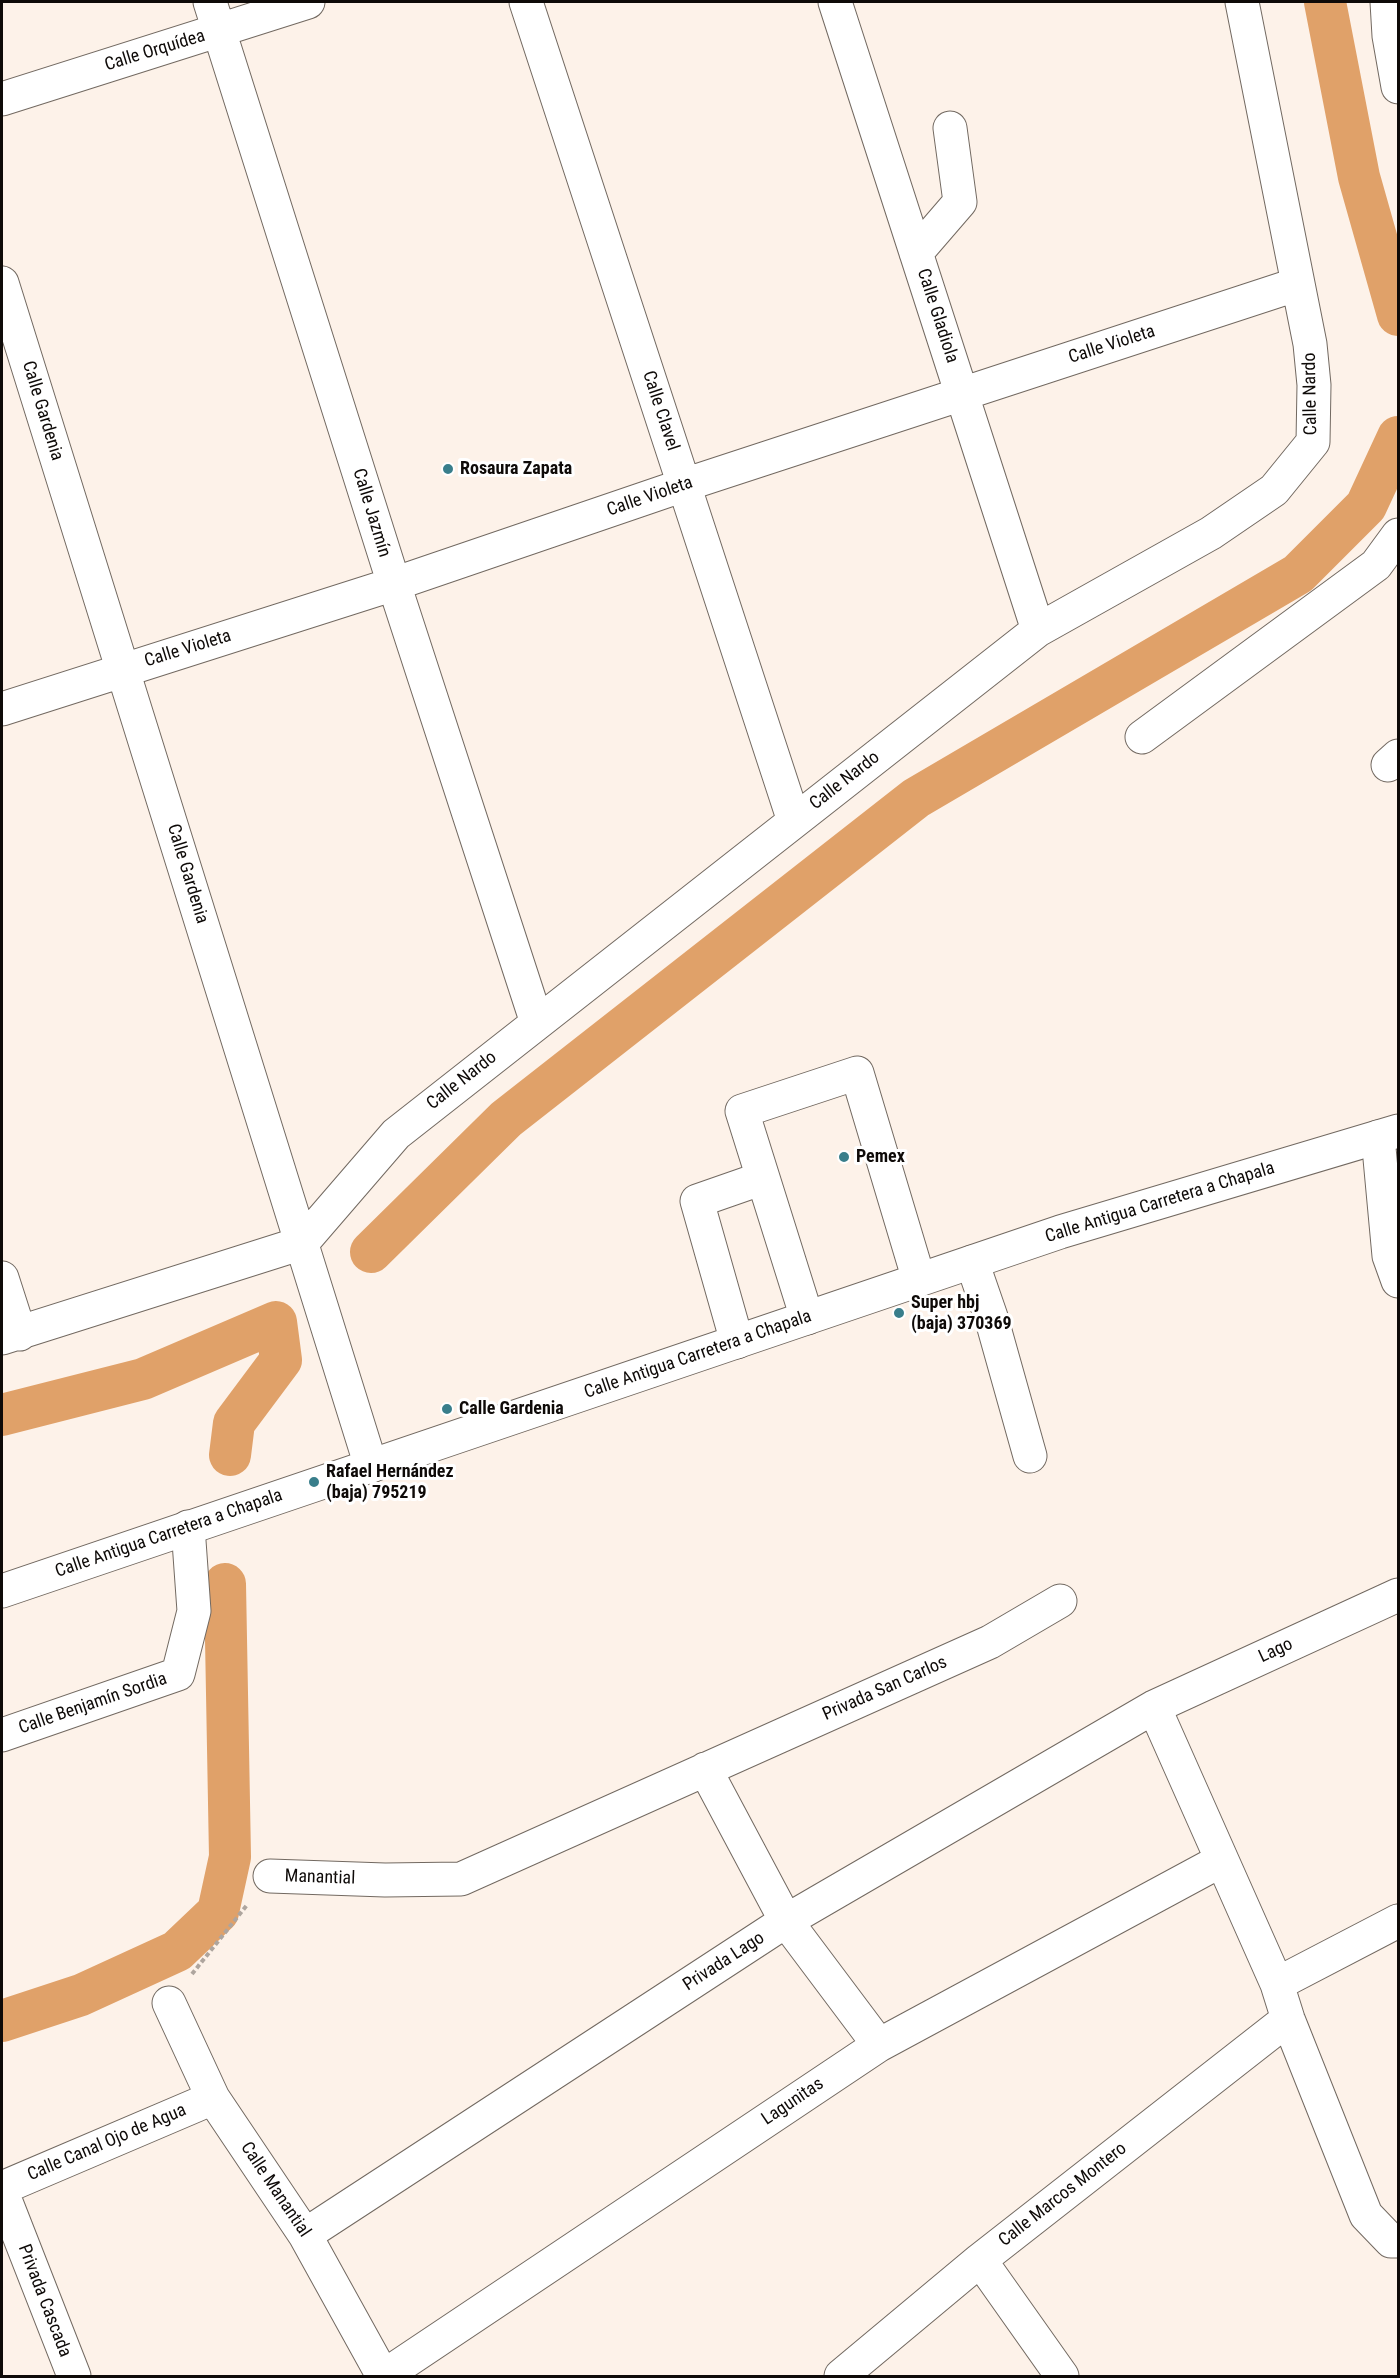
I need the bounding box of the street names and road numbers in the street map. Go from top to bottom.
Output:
street label: Calle Orquídea [102,26,208,76]
street label: Calle Gladiola [912,266,962,366]
street label: Calle Violeta [1066,321,1158,369]
street label: Calle Nardo [1299,352,1323,436]
street label: Calle Gardenia [17,359,67,463]
street label: Calle Clavel [637,368,683,454]
street label: Calle Jazmín [347,466,395,560]
street label: Calle Violeta [604,472,696,522]
street label: Calle Violeta [142,626,234,672]
street label: Calle Nardo [806,747,884,815]
street label: Calle Gardenia [162,822,212,926]
street label: Calle Nardo [423,1047,501,1115]
street label: Calle Antigua Carretera a Chapala [1043,1158,1277,1248]
street label: Calle Antigua Carretera a Chapala [582,1306,814,1404]
street label: Calle Antigua Carretera a Chapala [53,1485,285,1583]
street label: Lago [1256,1634,1296,1668]
street label: Privada San Carlos [819,1652,951,1726]
street label: Calle Benjamín Sordia [16,1669,170,1739]
street label: Manantial [284,1866,356,1890]
street label: Privada Lago [679,1928,769,1996]
street label: Lagunitas [758,2074,828,2130]
street label: Calle Canal Ojo de Agua [24,2100,190,2186]
street label: Calle Manantial [235,2138,315,2242]
street label: Calle Marcos Montero [995,2138,1131,2252]
street label: Privada Cascada [13,2242,75,2360]

